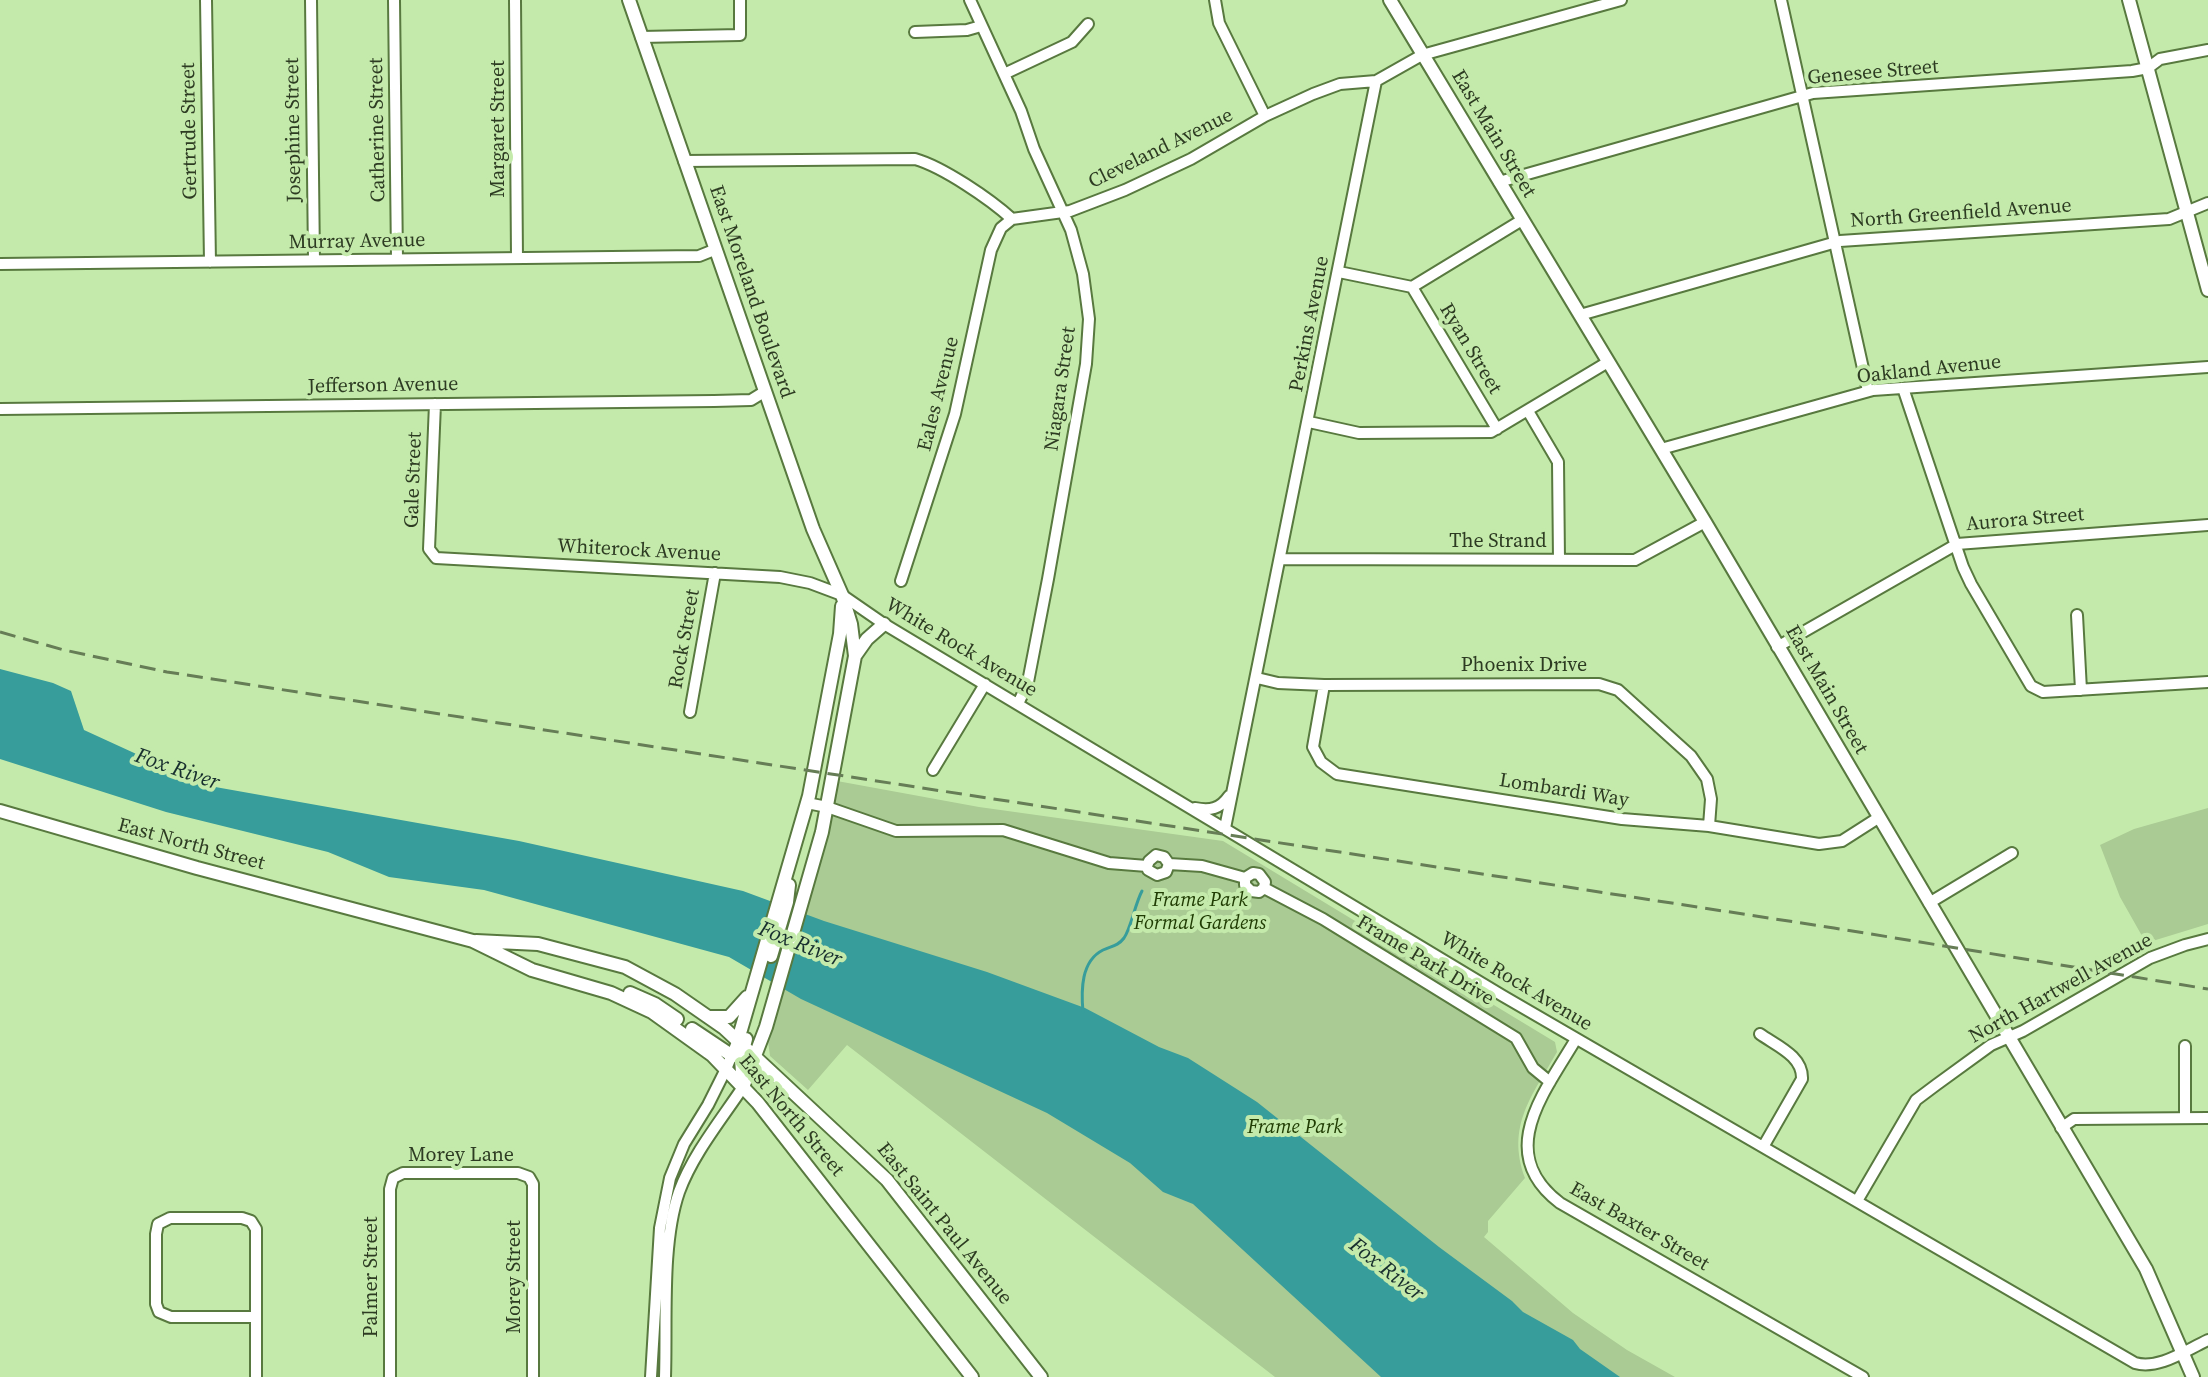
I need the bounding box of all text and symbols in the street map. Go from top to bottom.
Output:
street label: Genesee Street [1806,55,1940,91]
street label: Josephine Street [281,57,307,203]
street label: Catherine Street [365,57,391,203]
street label: Margaret Street [487,60,511,198]
street label: Gertrude Street [177,62,203,200]
street label: East Main Street [1446,66,1540,202]
street label: Cleveland Avenue [1085,104,1237,194]
street label: East Moreland Boulevard [703,182,799,402]
street label: North Greenfield Avenue [1850,194,2072,234]
street label: Murray Avenue [289,229,425,255]
street label: Perkins Avenue [1285,254,1335,394]
street label: Ryan Street [1434,299,1506,399]
street label: Niagara Street [1040,325,1082,453]
street label: Eales Avenue [913,334,965,454]
street label: Oakland Avenue [1856,350,2002,390]
street label: Jefferson Avenue [308,373,458,399]
street label: Gale Street [400,431,428,529]
street label: Aurora Street [1965,503,2085,537]
street label: The Strand [1449,530,1547,554]
street label: Whiterock Avenue [557,535,721,567]
street label: Rock Street [664,587,706,691]
street label: White Rock Avenue [881,593,1041,703]
street label: East Main Street [1780,621,1872,759]
street label: Phoenix Drive [1461,654,1587,678]
water label: Fox River [131,743,223,797]
street label: Lombardi Way [1498,769,1630,813]
street label: East North Street [115,814,267,876]
park label: Frame Park Formal Gardens [1134,889,1266,936]
street label: Frame Park Drive [1352,910,1498,1012]
water label: Fox River [755,916,845,974]
street label: White Rock Avenue [1436,927,1596,1037]
street label: North Hartwell Avenue [1965,929,2157,1049]
street label: East North Street [733,1050,849,1182]
park label: Frame Park [1247,1116,1343,1140]
street label: East Saint Paul Avenue [871,1138,1017,1310]
street label: Morey Lane [408,1144,514,1168]
street label: East Baxter Street [1565,1177,1713,1277]
street label: Palmer Street [360,1217,384,1337]
street label: Morey Street [503,1220,527,1334]
water label: Fox River [1343,1233,1429,1307]

